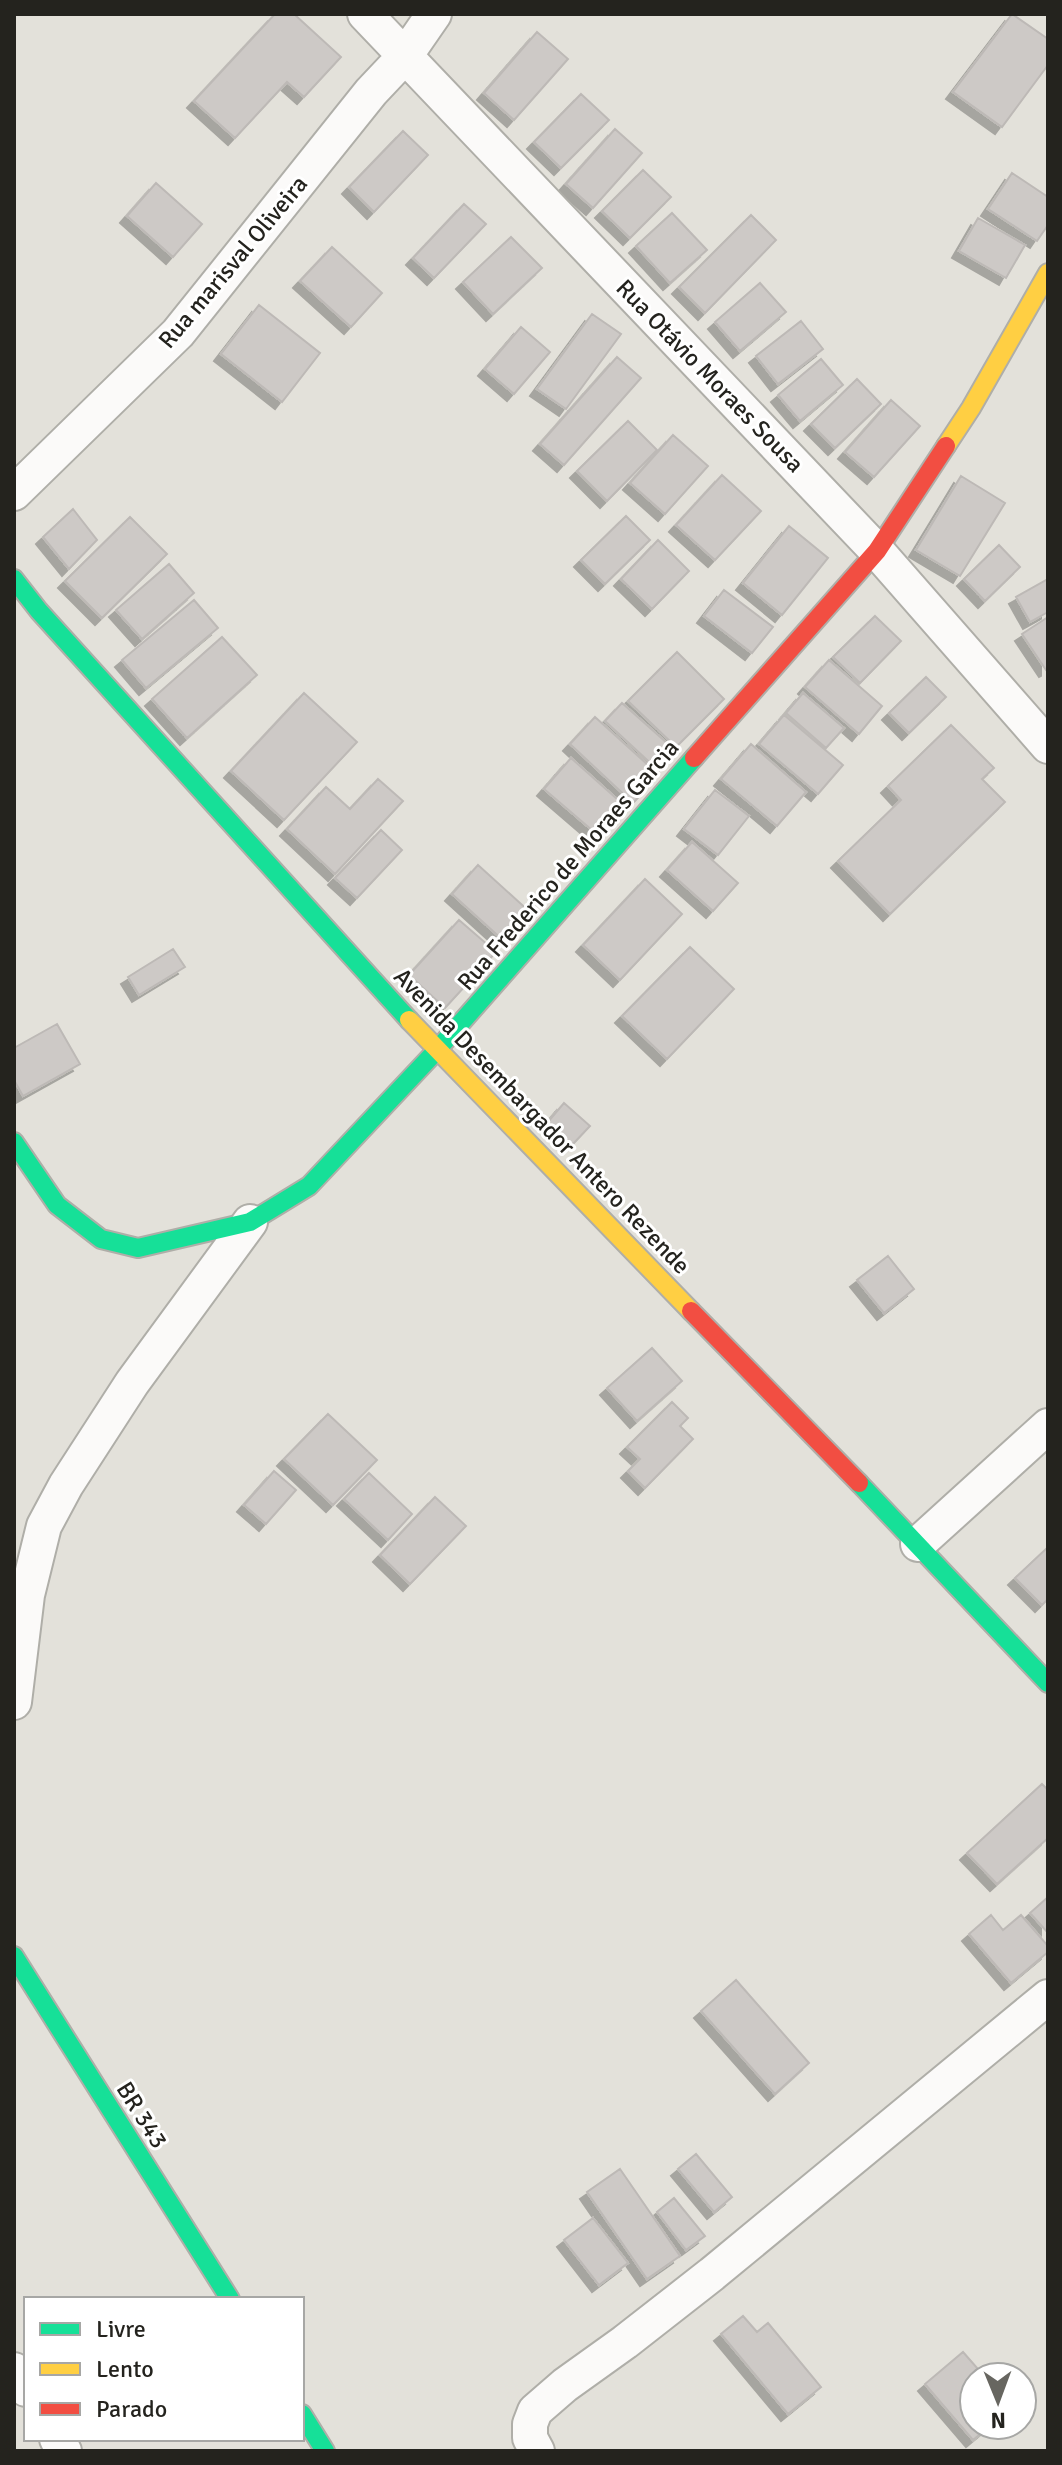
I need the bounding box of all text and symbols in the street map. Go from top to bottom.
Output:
street label: Rua marisval Oliveira [152,169,314,355]
street label: Rua Otávio Moraes Sousa [610,273,810,479]
street label: Rua Frederico de Moraes Garcia [451,733,685,997]
street label: Avenida Desembargador Antero Rezende [387,962,697,1280]
street label: BR 343 [110,2076,174,2154]
legend [24,2297,304,2441]
text: Livre [96,2314,146,2344]
text: Lento [96,2354,154,2384]
north arrow [958,2361,1038,2441]
text: Parado [96,2394,167,2424]
text: N [990,2407,1006,2434]

